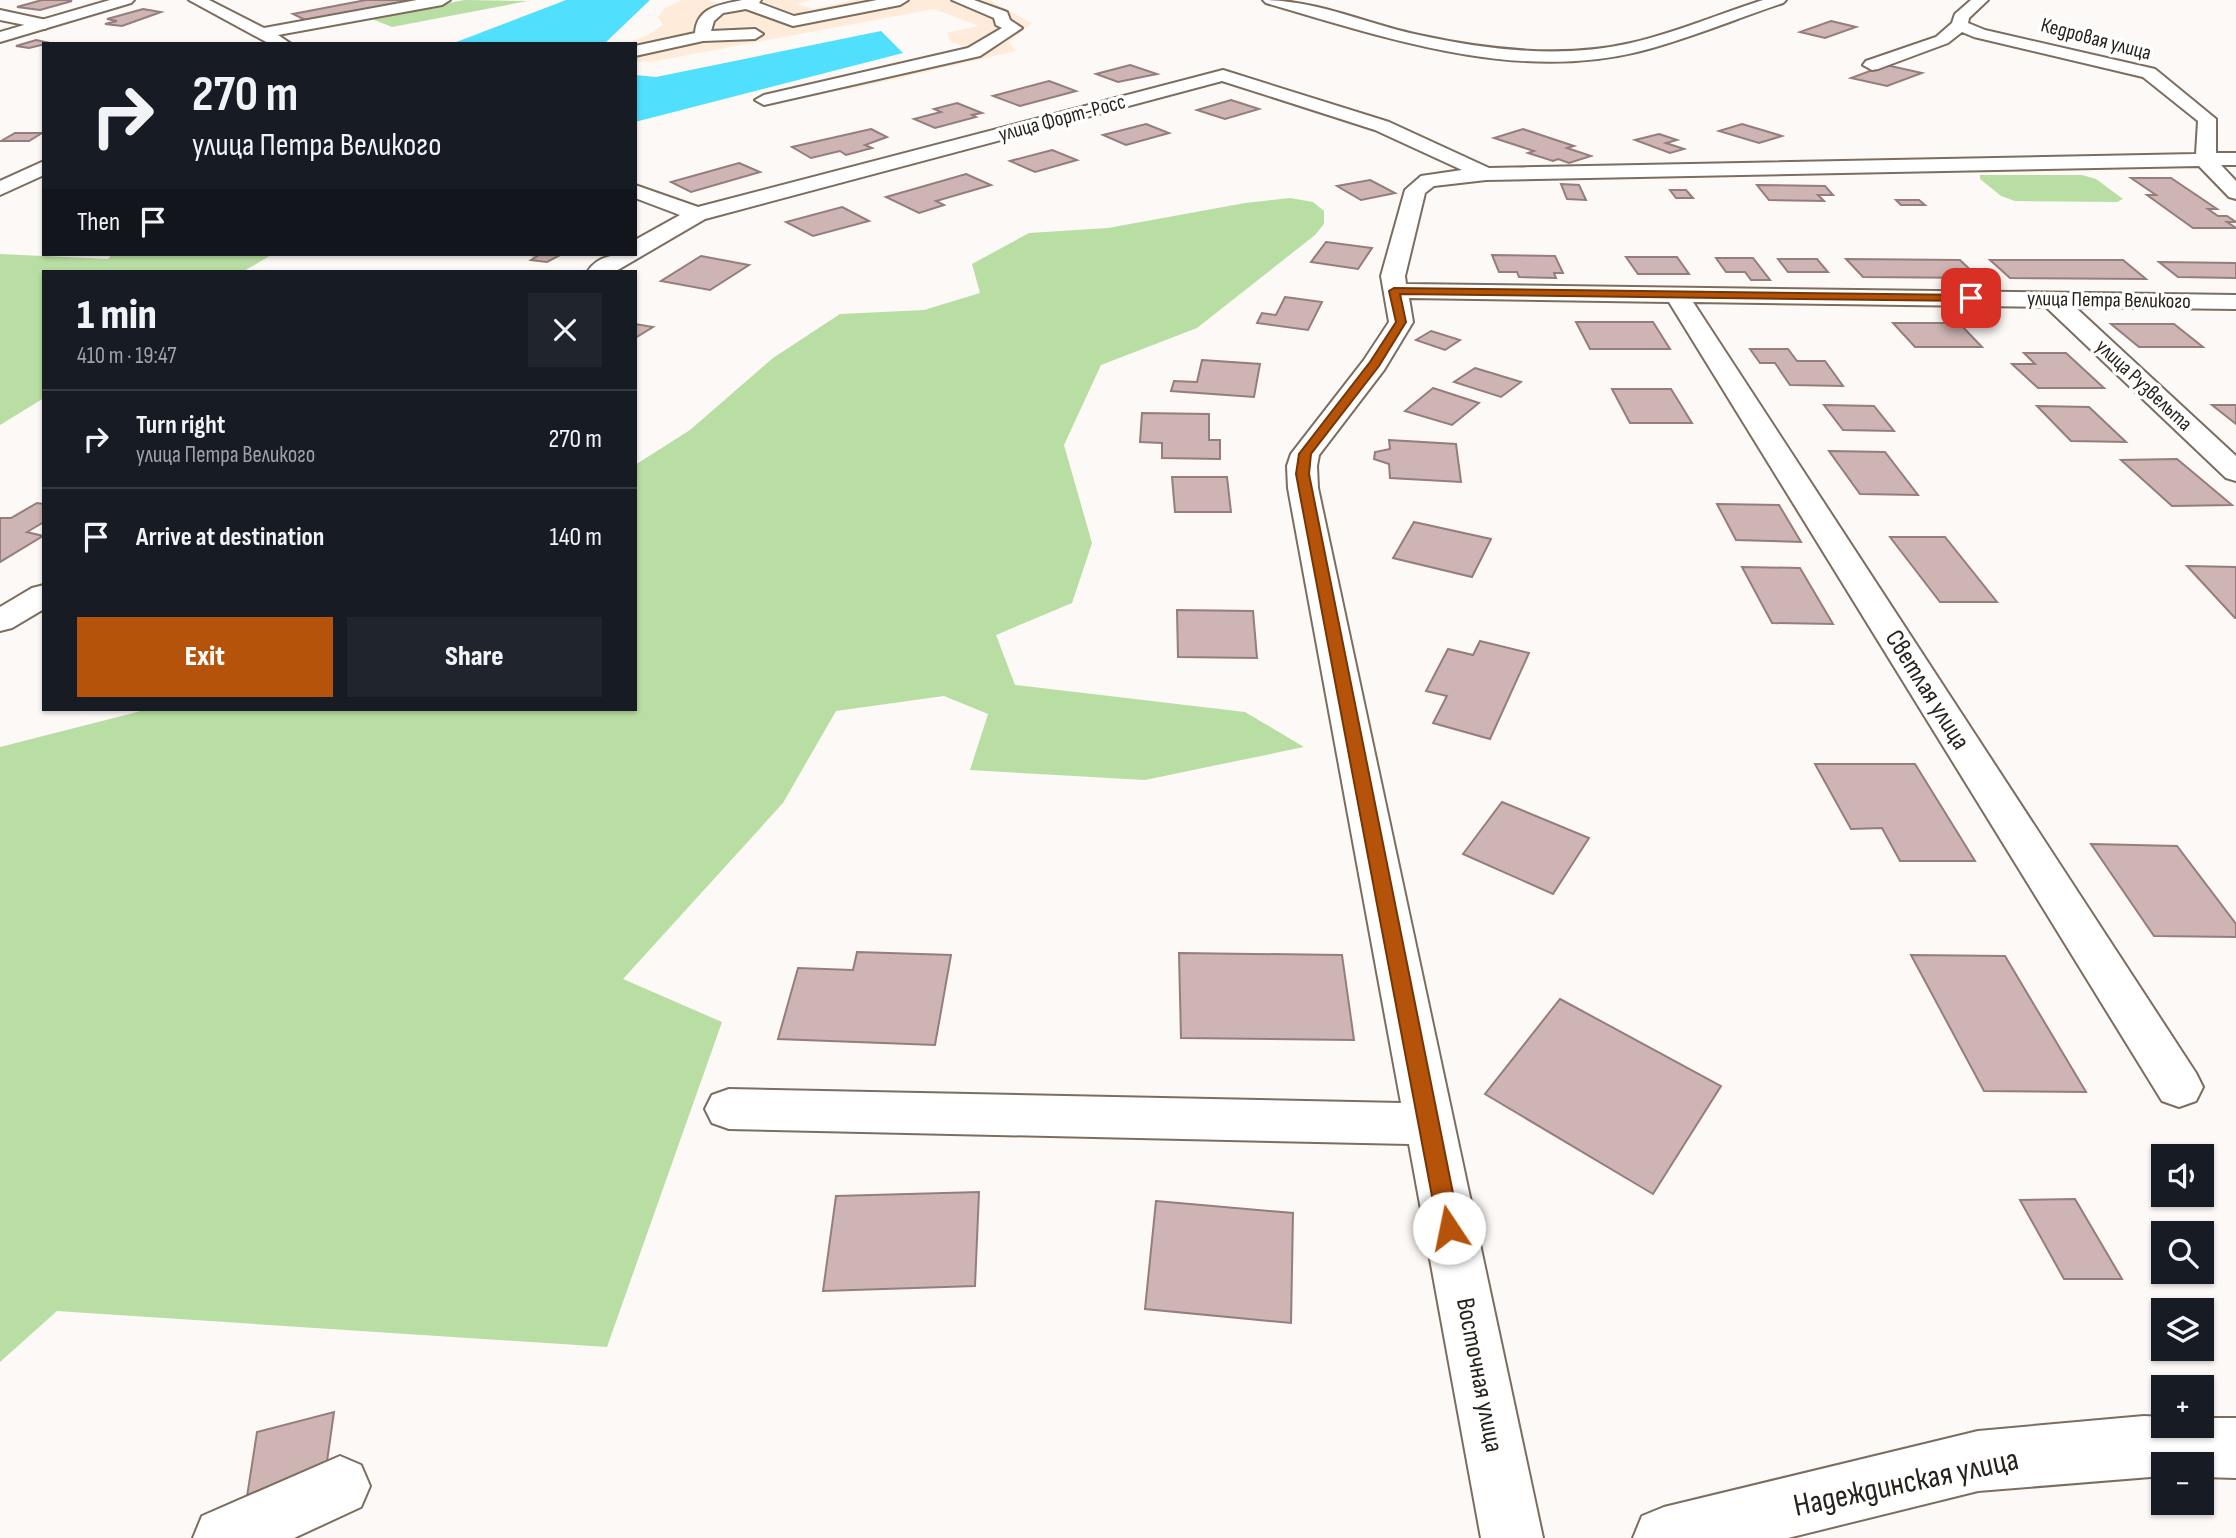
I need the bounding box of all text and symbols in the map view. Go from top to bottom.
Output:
street label: Кедровая улица [2038,12,2154,66]
text: 270 m [192,66,298,125]
icon: right [77,70,168,161]
street label: улица Форт-Росс [996,89,1128,147]
text: улица Петра Великого [192,126,441,165]
icon: arrive [134,203,172,241]
text: Then [77,207,120,238]
pin [1941,268,2001,328]
icon: arrive [1952,279,1990,317]
street label: улица Петра Великого [2027,286,2191,314]
text: 1 min [77,290,157,341]
button: close [528,293,602,367]
street label: улица Рузвельта [2091,334,2197,436]
text: 410 m · 19:47 [77,342,177,370]
text: Turn right [136,410,225,441]
icon: right [77,420,115,458]
text: 270 m [549,424,602,455]
text: улица Петра Великого [136,441,315,469]
icon: arrive [77,518,115,556]
text: Arrive at destination [136,522,324,553]
text: 140 m [550,522,602,553]
button: Exit [77,617,333,697]
button: Share [347,617,602,697]
street label: Светлая улица [1878,624,1976,756]
map controls [2151,1144,2214,1515]
button: sound [2151,1144,2214,1207]
position arrow [1412,1191,1486,1265]
button: search [2151,1221,2214,1284]
street label: Восточная улица [1449,1295,1509,1455]
button: layers [2151,1298,2214,1361]
button: + [2151,1375,2214,1438]
street label: Надеждинская улица [1790,1440,2022,1526]
button: − [2151,1452,2214,1515]

